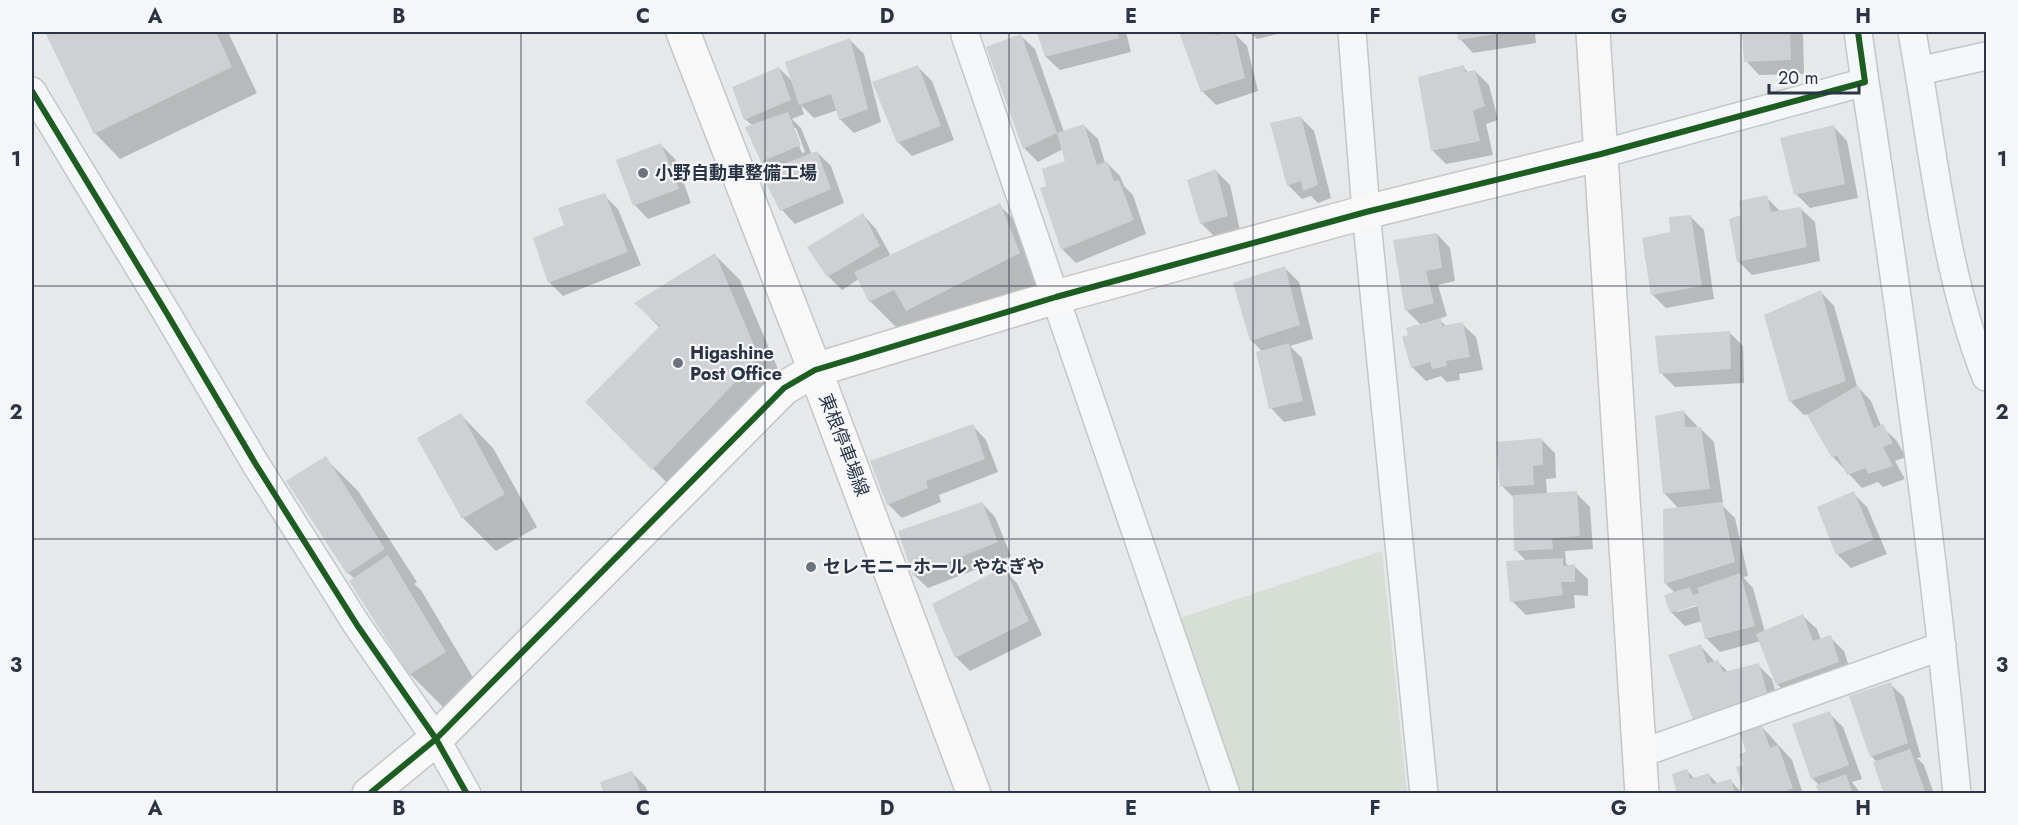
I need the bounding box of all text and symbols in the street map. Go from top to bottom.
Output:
text: A [147,2,163,31]
text: B [392,2,406,31]
text: C [636,2,650,31]
text: D [880,2,894,31]
text: E [1125,2,1137,31]
text: F [1369,2,1381,31]
text: G [1611,2,1627,31]
text: H [1855,2,1871,31]
scale bar [1769,57,1859,95]
text: 20 m [1778,65,1818,91]
text: 1 [11,145,21,174]
text: 1 [1997,145,2007,174]
place label: 小野自動車整備工場 [655,160,817,186]
marker: 小野自動車整備工場 [636,166,650,180]
place label: Higashine Post Office [690,340,782,387]
marker: Higashine Post Office [671,356,685,370]
street label: 東根停車場線 [813,390,875,500]
text: 2 [9,398,23,427]
text: 2 [1995,398,2009,427]
place label: セレモニーホール やなぎや [823,554,1044,580]
marker: セレモニーホール やなぎや [804,560,818,574]
text: 3 [10,651,22,680]
text: 3 [1996,651,2008,680]
text: A [147,794,163,823]
text: B [392,794,406,823]
text: C [636,794,650,823]
text: D [880,794,894,823]
text: E [1125,794,1137,823]
text: F [1369,794,1381,823]
text: G [1611,794,1627,823]
text: H [1855,794,1871,823]

